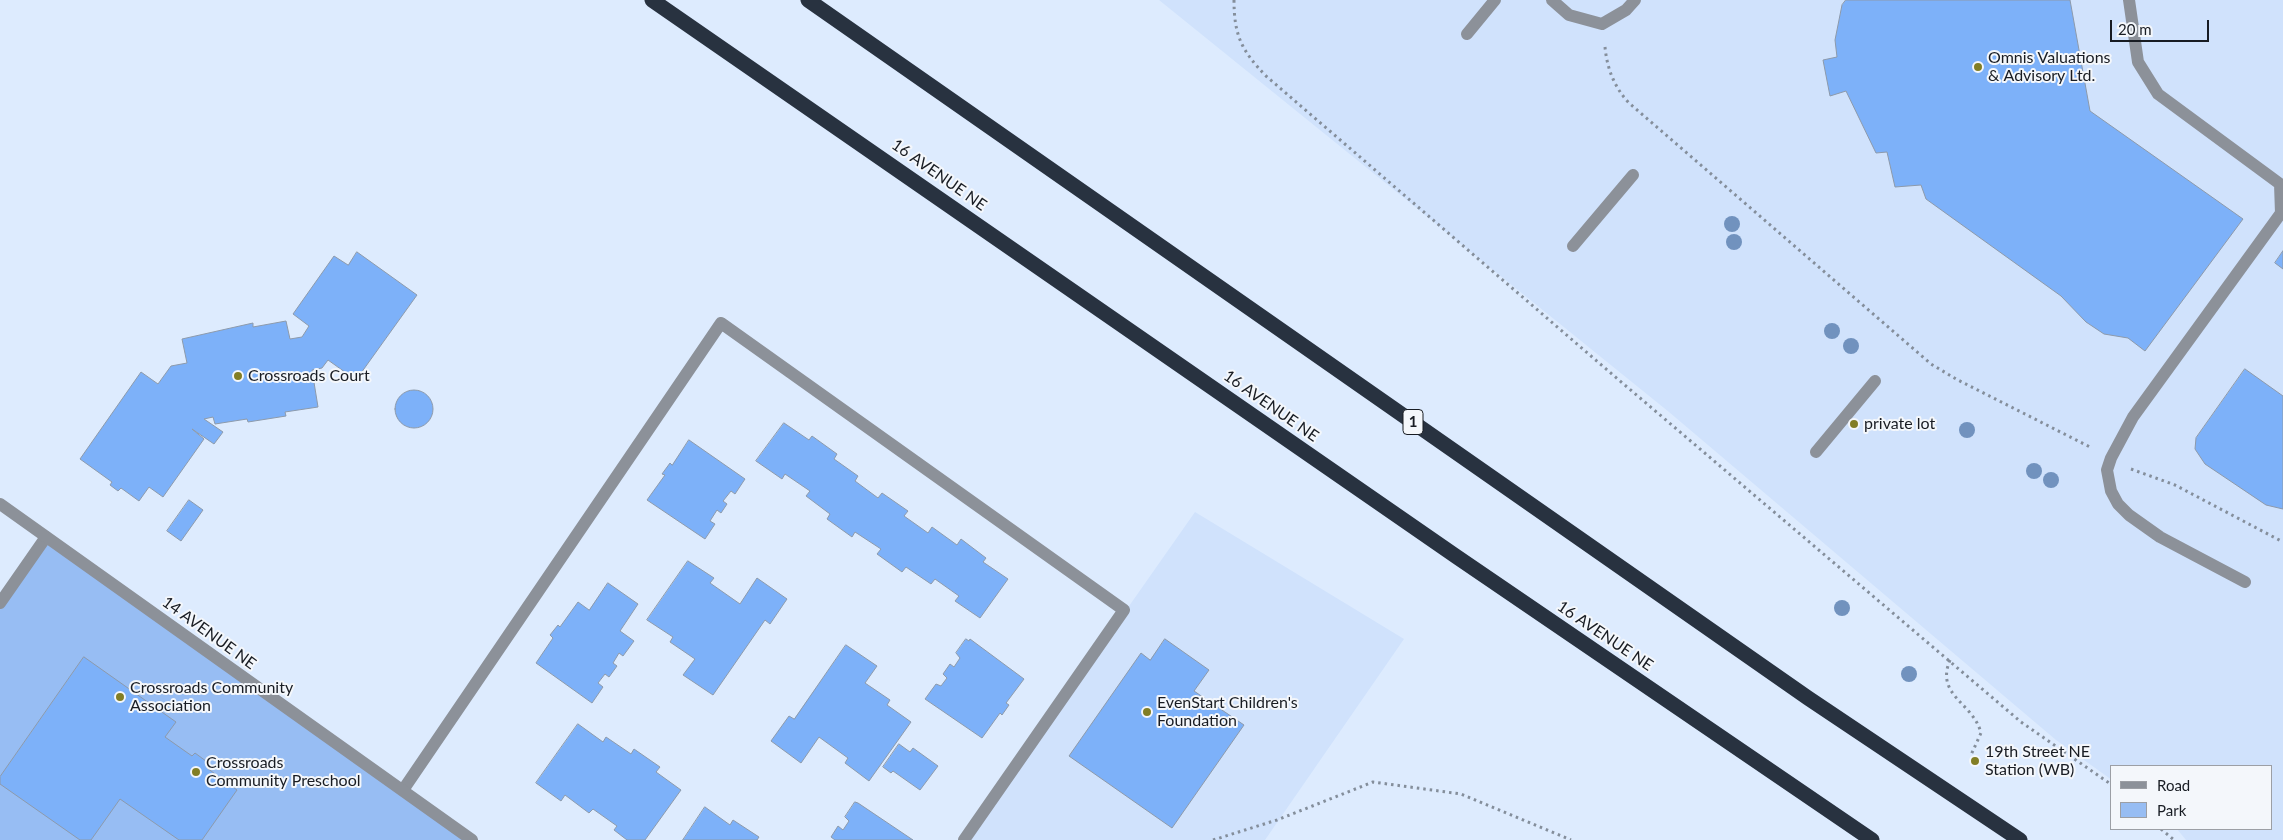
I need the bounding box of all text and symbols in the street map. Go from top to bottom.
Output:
scale bar [2113,10,2212,42]
text: 20 m [2118,20,2152,38]
place label: Omnis Valuations & Advisory Ltd. [1988,48,2111,86]
marker: Omnis Valuations & Advisory Ltd. [1972,61,1984,73]
street label: 16 AVENUE NE [888,135,990,215]
place label: Crossroads Court [248,366,370,386]
street label: 16 AVENUE NE [1220,366,1322,446]
marker: Crossroads Court [232,370,244,382]
road number: 1 [1403,410,1423,434]
place label: private lot [1864,414,1935,434]
marker: private lot [1848,418,1860,430]
street label: 14 AVENUE NE [158,592,260,674]
street label: 16 AVENUE NE [1553,597,1657,675]
place label: Crossroads Community Association [130,678,293,716]
marker: Crossroads Community Association [114,691,126,703]
place label: EvenStart Children's Foundation [1157,693,1298,731]
marker: EvenStart Children's Foundation [1141,706,1153,718]
place label: 19th Street NE Station (WB) [1985,742,2090,780]
place label: Crossroads Community Preschool [206,753,361,791]
marker: 19th Street NE Station (WB) [1969,755,1981,767]
legend [2110,765,2273,830]
marker: Crossroads Community Preschool [190,766,202,778]
text: Road [2157,776,2190,794]
text: Park [2157,801,2186,819]

